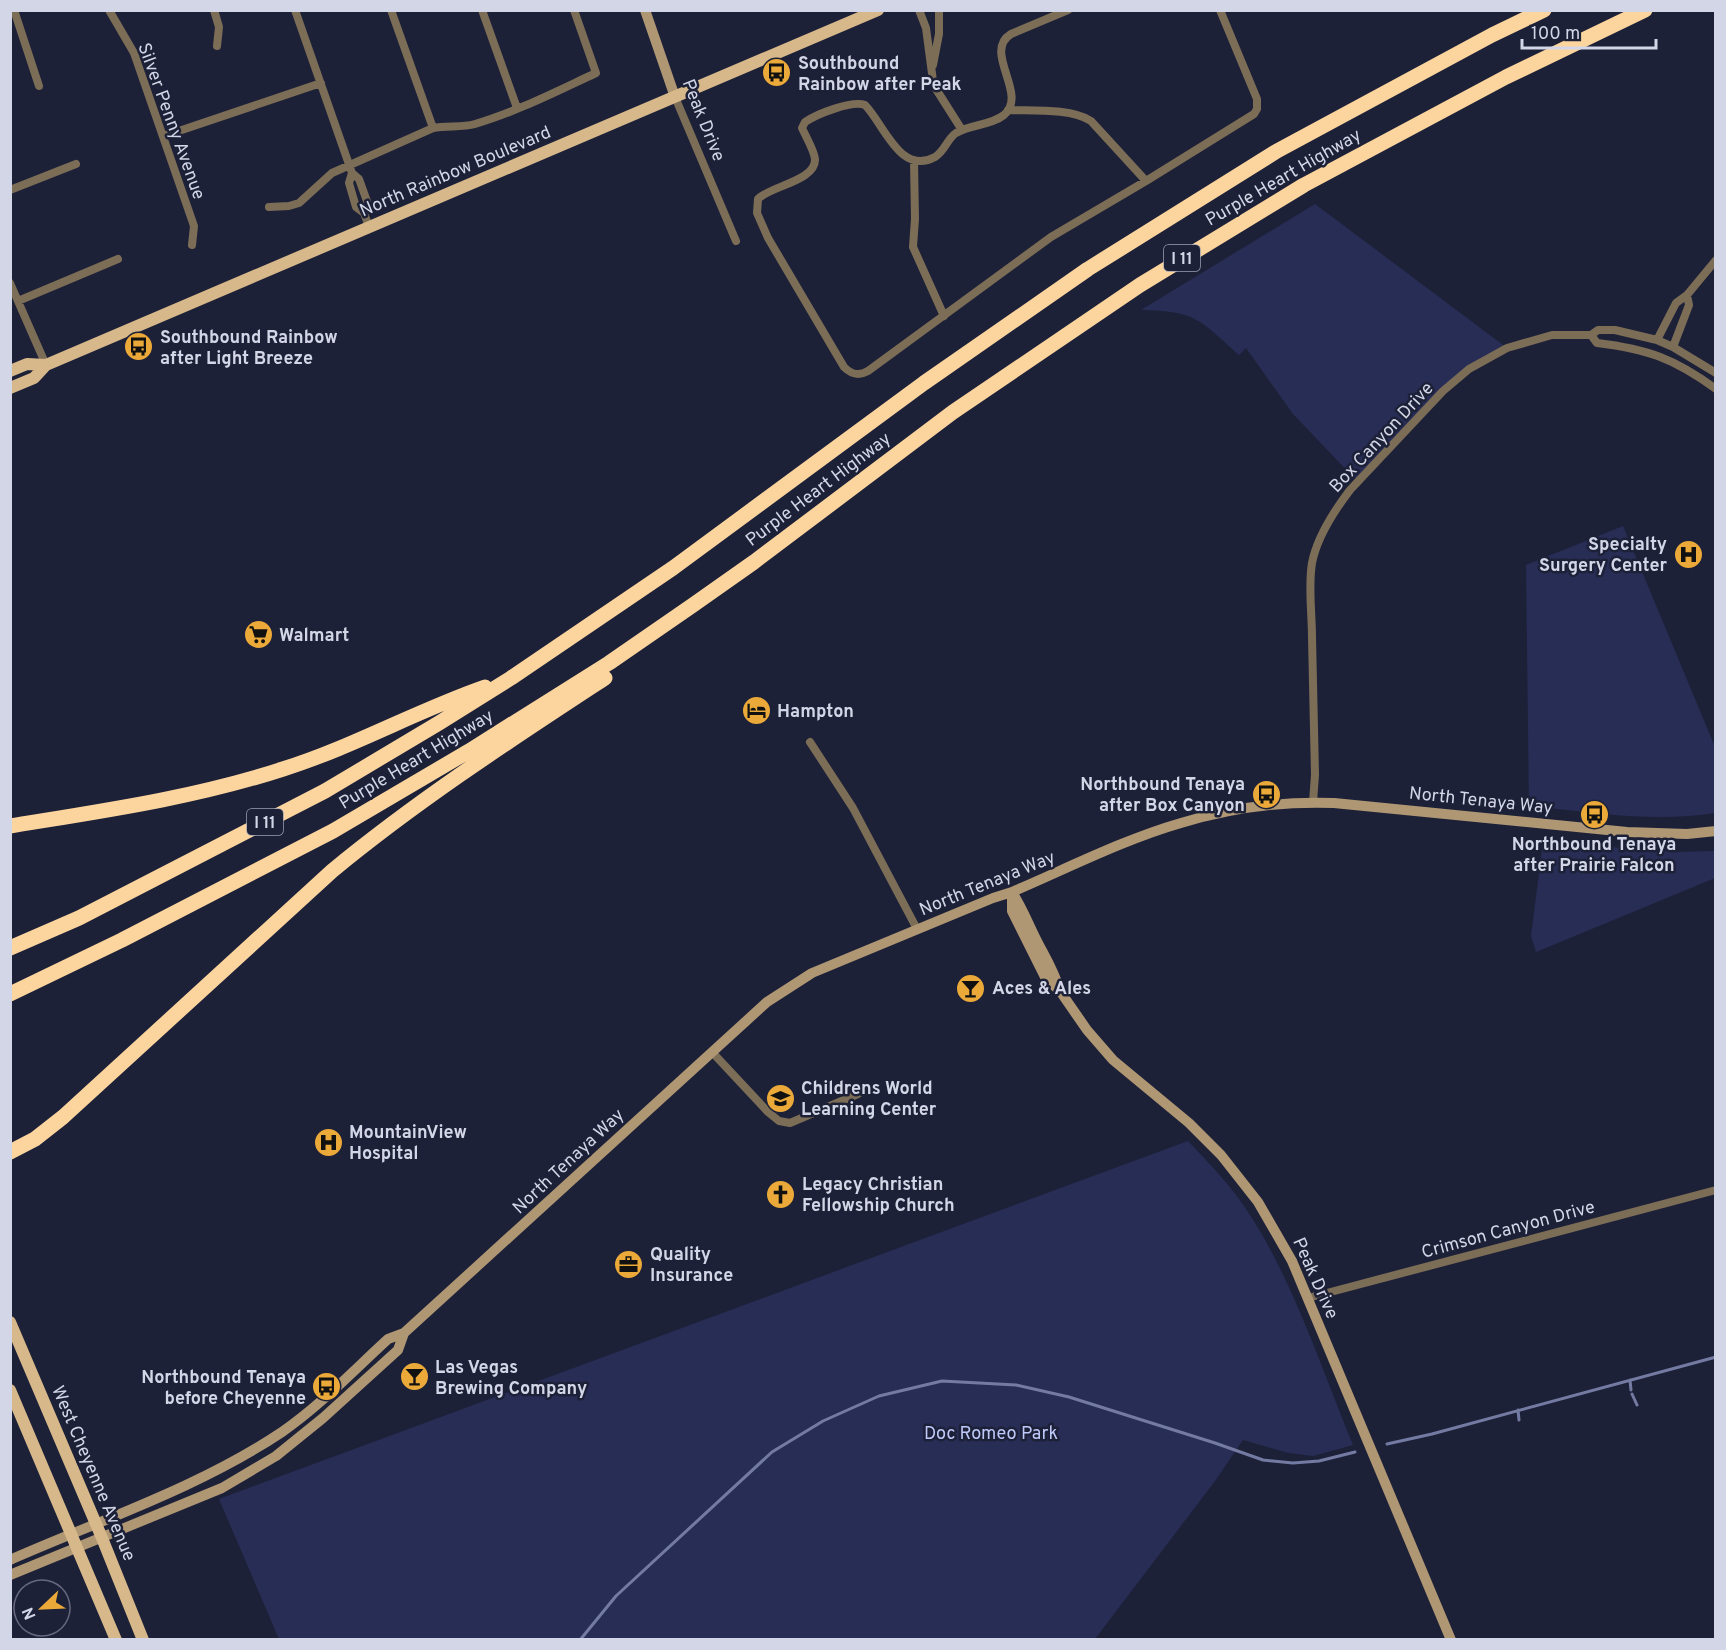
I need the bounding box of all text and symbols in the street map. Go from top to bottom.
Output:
scale bar [1522,12,1656,50]
text: 100 m [1531,23,1580,46]
street label: Silver Penny Avenue [132,40,210,203]
place label: Southbound Rainbow after Peak [798,53,962,97]
bus stop icon: Southbound Rainbow after Peak [761,57,793,89]
street label: Peak Drive [676,76,730,165]
street label: North Rainbow Boulevard [356,122,555,223]
street label: Purple Heart Highway [1202,124,1366,232]
road number: I 11 [1164,245,1200,271]
place label: Southbound Rainbow after Light Breeze [160,327,338,371]
bus stop icon: Southbound Rainbow after Light Breeze [123,331,155,363]
street label: Box Canyon Drive [1325,378,1439,498]
street label: Purple Heart Highway [742,428,896,552]
place label: Specialty Surgery Center [1539,534,1667,578]
hospital icon: Specialty Surgery Center [1672,538,1704,570]
supermarket icon: Walmart [242,619,274,651]
place label: Walmart [279,625,349,648]
hotel icon: Hampton [740,695,772,727]
place label: Hampton [777,701,854,724]
street label: Purple Heart Highway [335,705,498,816]
place label: Northbound Tenaya after Box Canyon [1080,774,1245,818]
bus stop icon: Northbound Tenaya after Box Canyon [1250,778,1282,810]
street label: North Tenaya Way [1408,782,1554,820]
bus stop icon: Northbound Tenaya after Prairie Falcon [1578,799,1610,831]
road number: I 11 [247,809,283,835]
place label: Northbound Tenaya after Prairie Falcon [1512,834,1676,878]
street label: North Tenaya Way [916,847,1059,922]
bar icon: Aces & Ales [955,972,987,1004]
place label: Aces & Ales [992,978,1091,1001]
place label: Childrens World Learning Center [801,1078,937,1122]
school or university icon: Childrens World Learning Center [764,1082,796,1114]
street label: North Tenaya Way [508,1104,630,1220]
place label: MountainView Hospital [349,1122,467,1166]
hospital icon: MountainView Hospital [312,1126,344,1158]
place label: Legacy Christian Fellowship Church [802,1174,955,1218]
church icon: Legacy Christian Fellowship Church [765,1178,797,1210]
street label: Crimson Canyon Drive [1419,1196,1598,1265]
street label: Peak Drive [1286,1234,1343,1323]
place label: Quality Insurance [650,1244,733,1288]
office icon: Quality Insurance [613,1248,645,1280]
place label: Las Vegas Brewing Company [435,1357,587,1401]
bar icon: Las Vegas Brewing Company [398,1361,430,1393]
place label: Northbound Tenaya before Cheyenne [141,1367,306,1411]
bus stop icon: Northbound Tenaya before Cheyenne [311,1371,343,1403]
street label: West Cheyenne Avenue [45,1382,140,1565]
park label: Doc Romeo Park [924,1423,1058,1446]
north arrow [12,1578,72,1638]
text: N [19,1604,41,1622]

